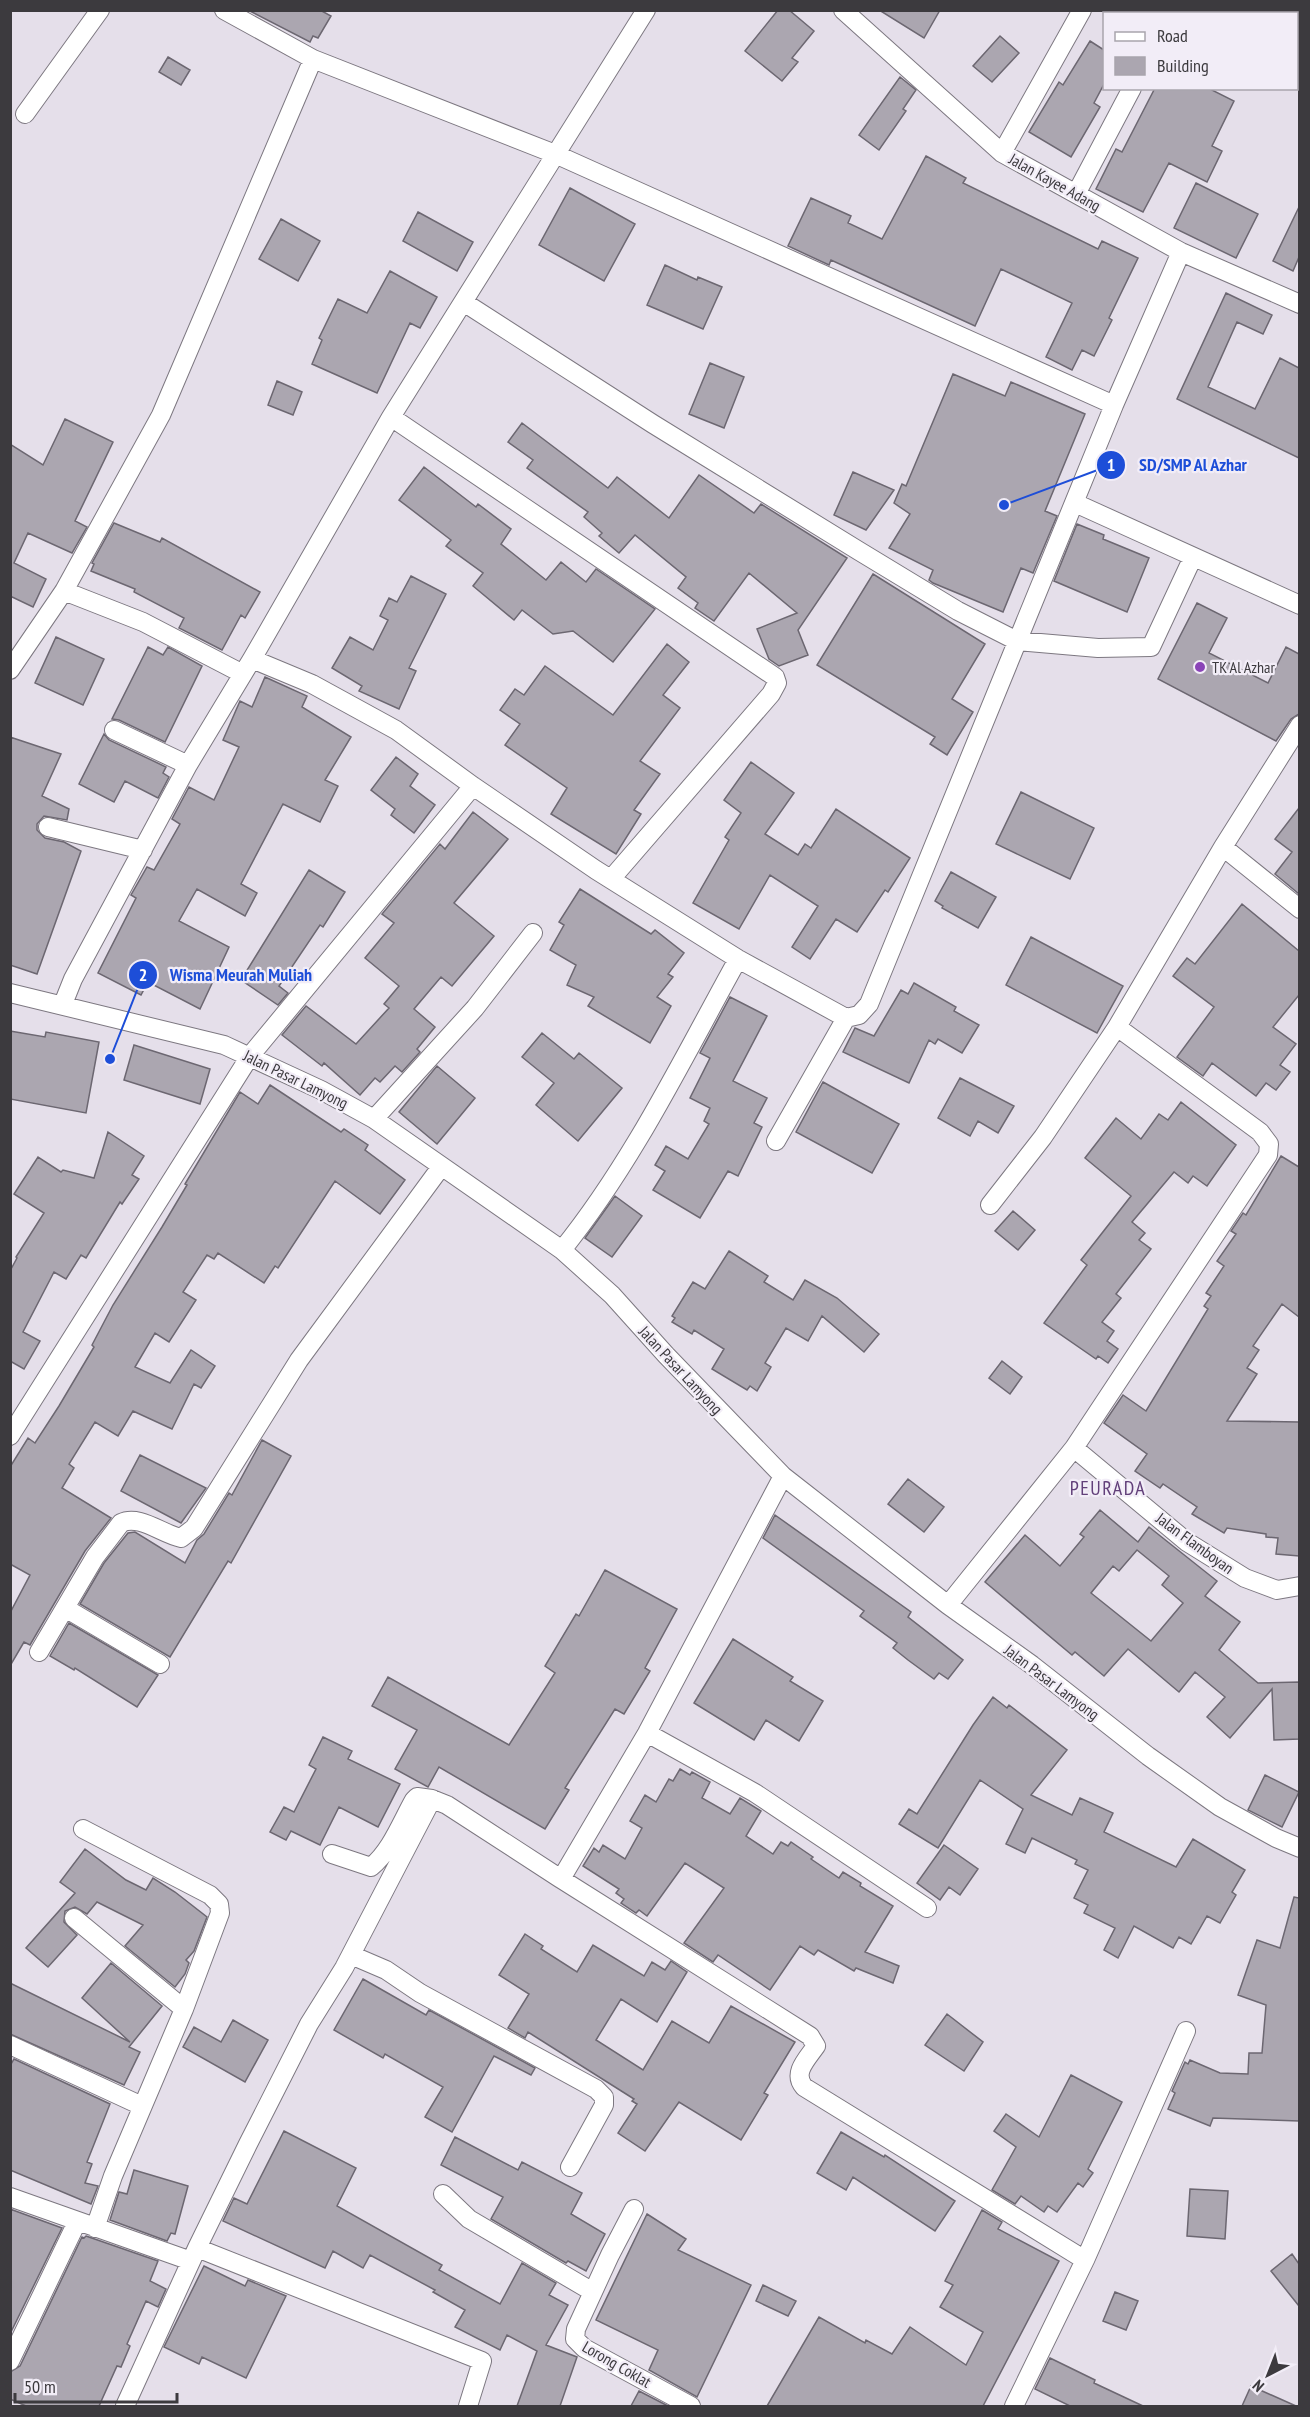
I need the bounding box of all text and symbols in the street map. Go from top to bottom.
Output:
legend [1103,12,1298,90]
text: Road [1157,24,1188,47]
text: Building [1157,54,1209,77]
street label: Jalan Kayee Adang [1005,148,1104,215]
callout: SD/SMP Al Azhar [1096,447,1260,483]
text: 1 [1107,453,1115,476]
text: SD/SMP Al Azhar [1139,453,1248,476]
place label: TK Al Azhar [1212,657,1275,677]
marker: TK Al Azhar [1193,660,1207,674]
callout: Wisma Meurah Muliah [128,957,324,993]
text: 2 [139,963,147,986]
text: Wisma Meurah Muliah [169,963,312,986]
street label: Jalan Pasar Lamyong [240,1045,351,1113]
street label: Jalan Pasar Lamyong [634,1321,727,1418]
district label: PEURADA [1070,1475,1146,1501]
street label: Jalan Flamboyan [1151,1508,1238,1578]
street label: Jalan Pasar Lamyong [1000,1639,1103,1724]
street label: Lorong Coklat [579,2336,655,2392]
north arrow [1238,2345,1298,2405]
scale bar [15,2366,177,2404]
text: 50 m [24,2375,56,2398]
text: N [1248,2376,1268,2396]

